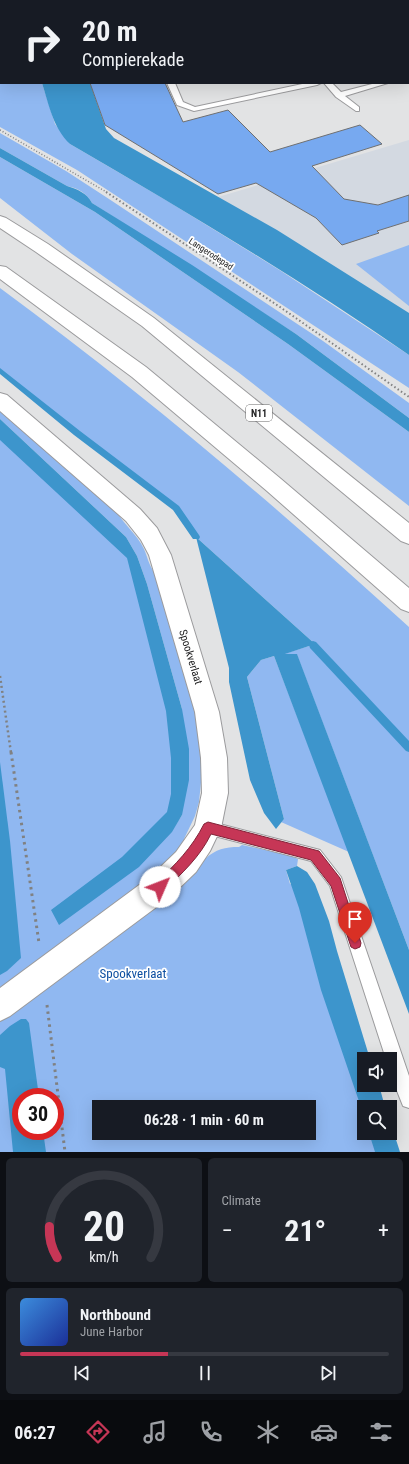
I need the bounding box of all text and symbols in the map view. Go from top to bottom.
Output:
text: 20 m [82,15,138,48]
icon: right [16,16,68,68]
text: Compierekade [82,49,184,70]
street label: Langerodepad [187,236,235,272]
road number: N11 [246,405,272,421]
street label: Spookverlaat [176,628,205,686]
position arrow [139,866,181,908]
pin [338,902,372,943]
icon: arrive [344,908,366,930]
park label: Spookverlaat [100,966,167,981]
map controls [357,1052,397,1140]
button: sound [357,1052,397,1092]
speed limit sign: 30 [12,1088,64,1140]
button: search [357,1100,397,1140]
text: 06:28 · 1 min · 60 m [144,1111,264,1129]
text: Climate [222,1193,261,1208]
text: 20 [83,1202,125,1251]
text: 21° [284,1213,326,1248]
text: − [222,1218,233,1243]
text: + [378,1218,389,1243]
text: km/h [89,1249,118,1265]
text: Northbound [80,1306,151,1324]
text: June Harbor [80,1324,143,1339]
icon: previous [71,1362,93,1384]
icon: pause [194,1362,216,1384]
icon: next [317,1362,339,1384]
icon: directions [84,1418,112,1446]
icon: music [141,1418,169,1446]
icon: phone [197,1418,225,1446]
icon: climate [254,1418,282,1446]
icon: car [310,1418,338,1446]
icon: filters [367,1418,395,1446]
text: 06:27 [14,1422,56,1443]

